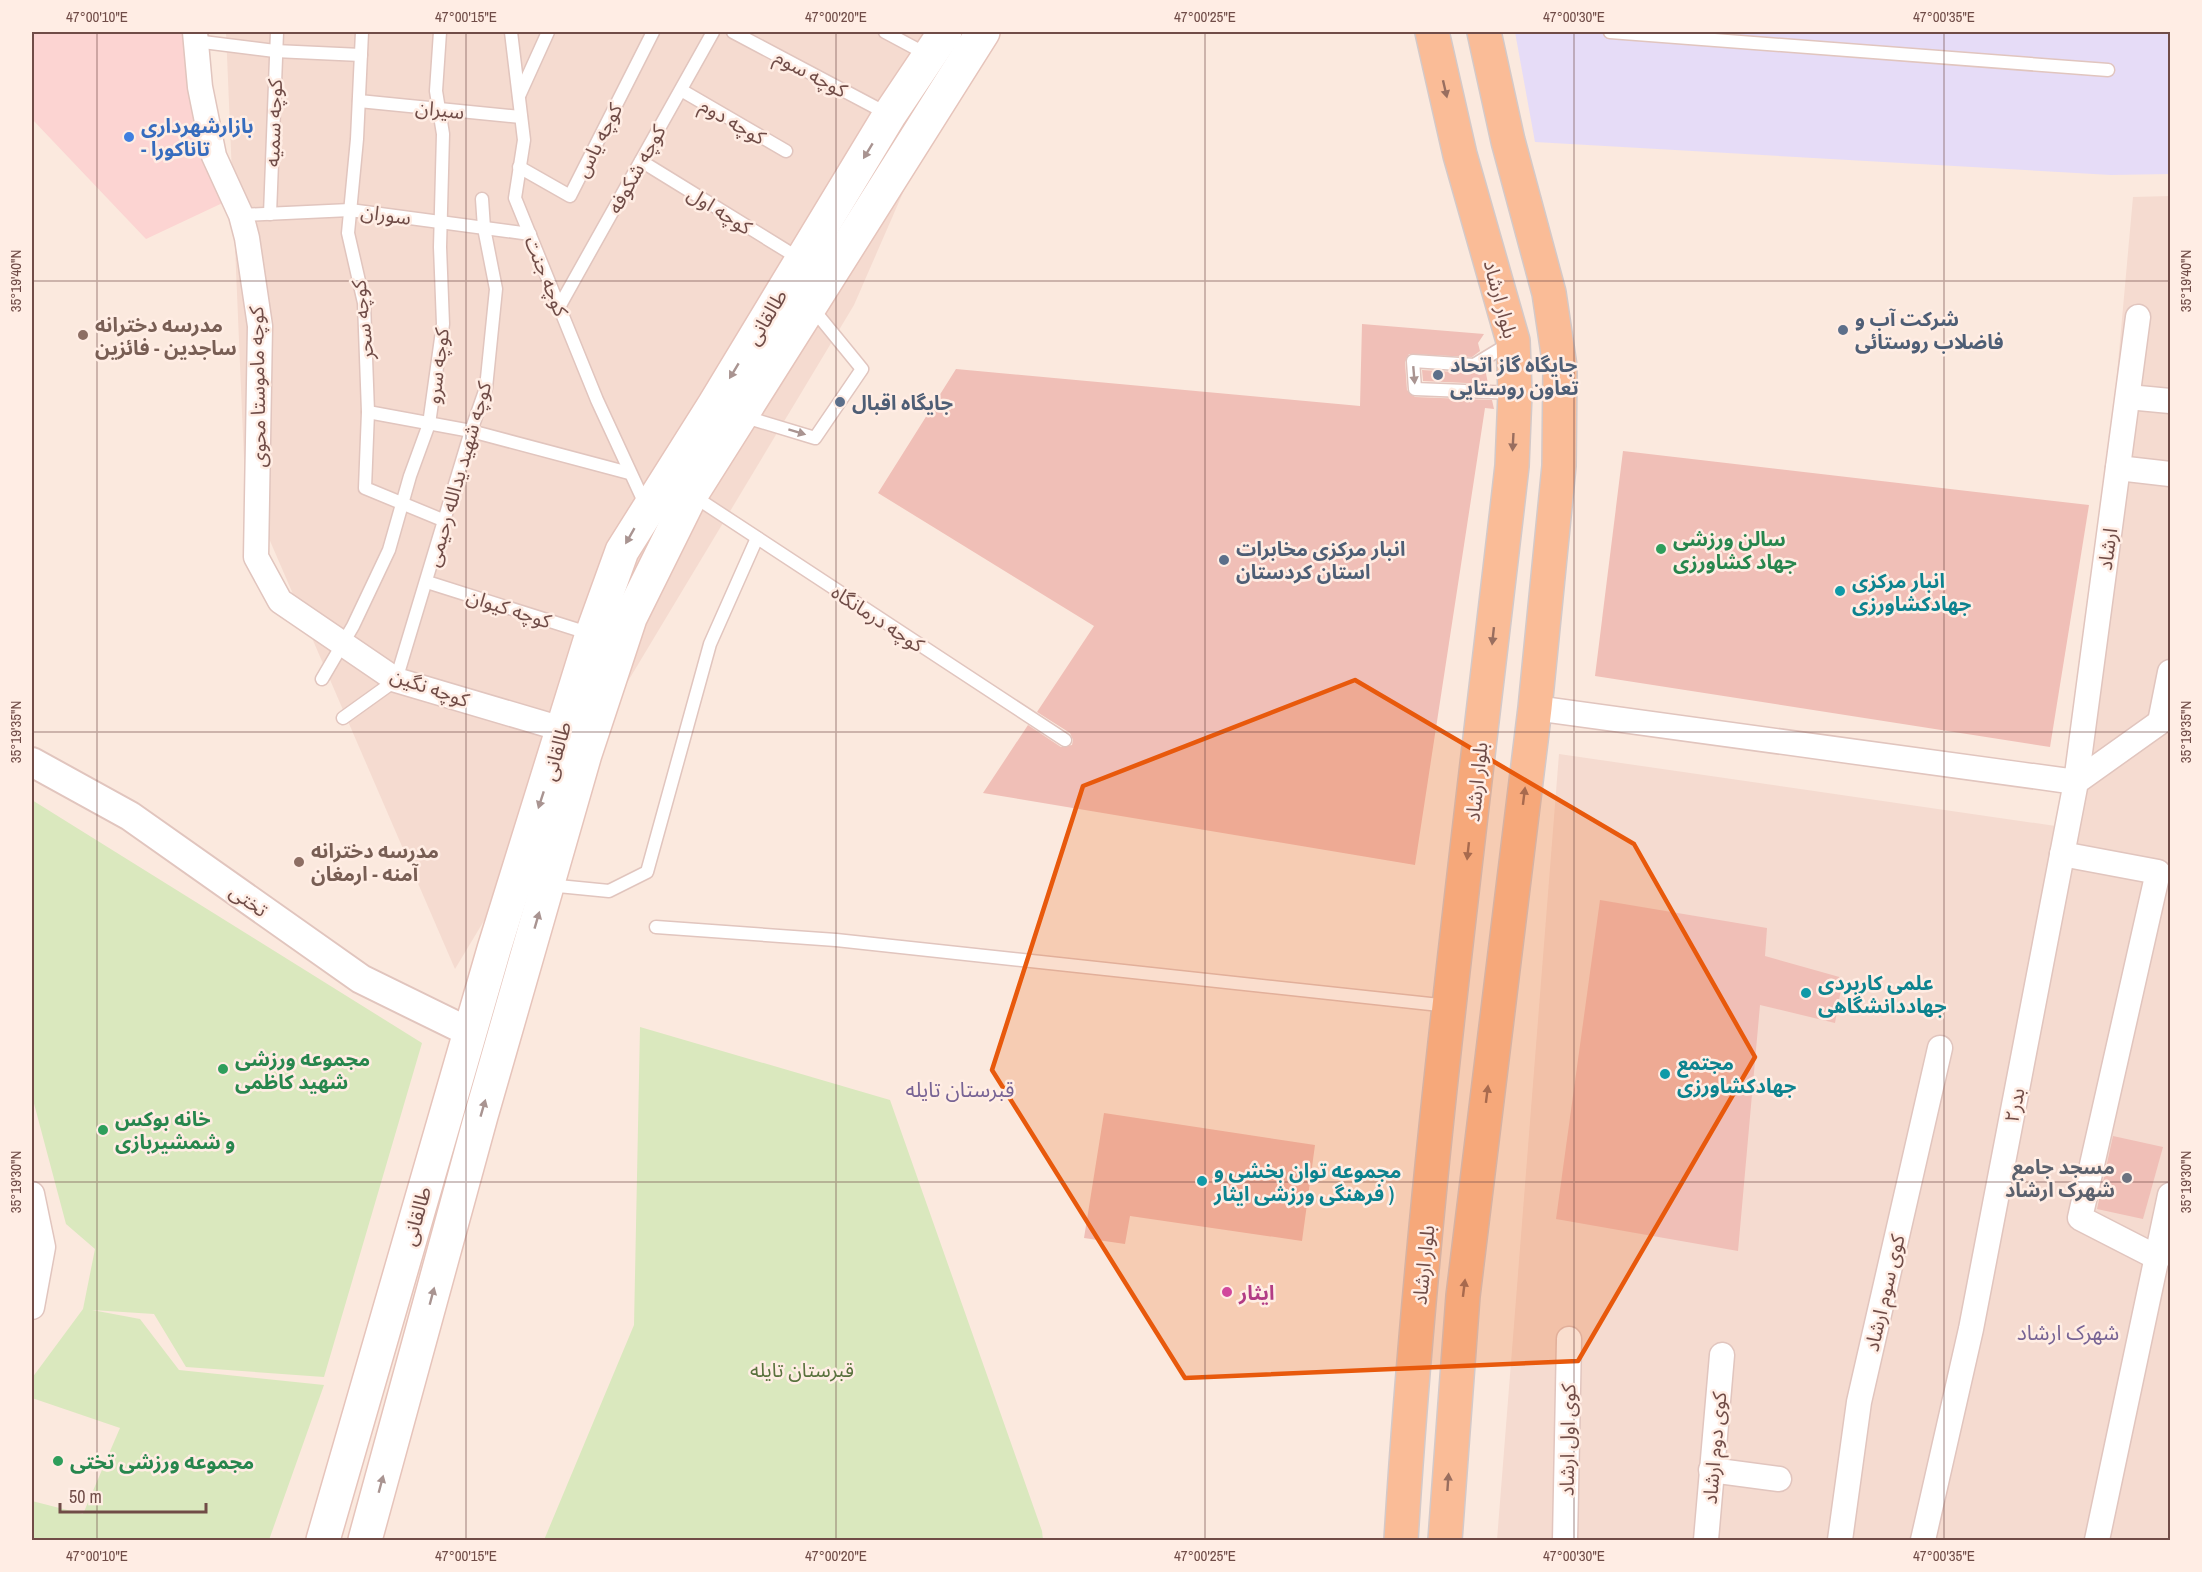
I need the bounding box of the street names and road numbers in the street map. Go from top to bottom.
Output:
street label: کوچه سوم [769,43,853,105]
street label: کوچه سمیه [258,78,288,168]
street label: کوچه دوم [694,91,772,153]
street label: سیران [414,93,466,125]
street label: کوچه یاس [568,98,629,182]
street label: کوچه شکوفه [601,119,672,218]
street label: کوچه اول [683,180,758,241]
street label: سوران [359,197,413,231]
street label: کوچه جنت [519,232,576,321]
street label: بلوار ارشاد [1478,257,1524,341]
street label: کوچه سحر [344,278,380,362]
street label: طالقانی [739,284,793,350]
street label: کوچه ماموستا محوی [242,305,272,468]
street label: کوچه سرو [419,326,455,406]
street label: کوچه شهید یدالله رحیمی [419,378,498,570]
street label: ارشاد [2091,526,2123,572]
street label: کوچه درمانگاه [826,578,930,659]
street label: کوچه کیوان [463,582,555,635]
street label: کوچه نگین [387,661,474,713]
street label: طالقانی [535,718,577,784]
street label: بلوار ارشاد [1458,741,1494,823]
street label: تختی [225,877,274,923]
street label: بدر۲ [1997,1085,2031,1125]
street label: طالقانی [395,1183,437,1249]
street label: بلوار ارشاد [1405,1224,1441,1306]
street label: کوی سوم ارشاد [1857,1231,1913,1355]
street label: کوی اول ارشاد [1553,1383,1581,1496]
street label: کوی دوم ارشاد [1696,1390,1734,1505]

